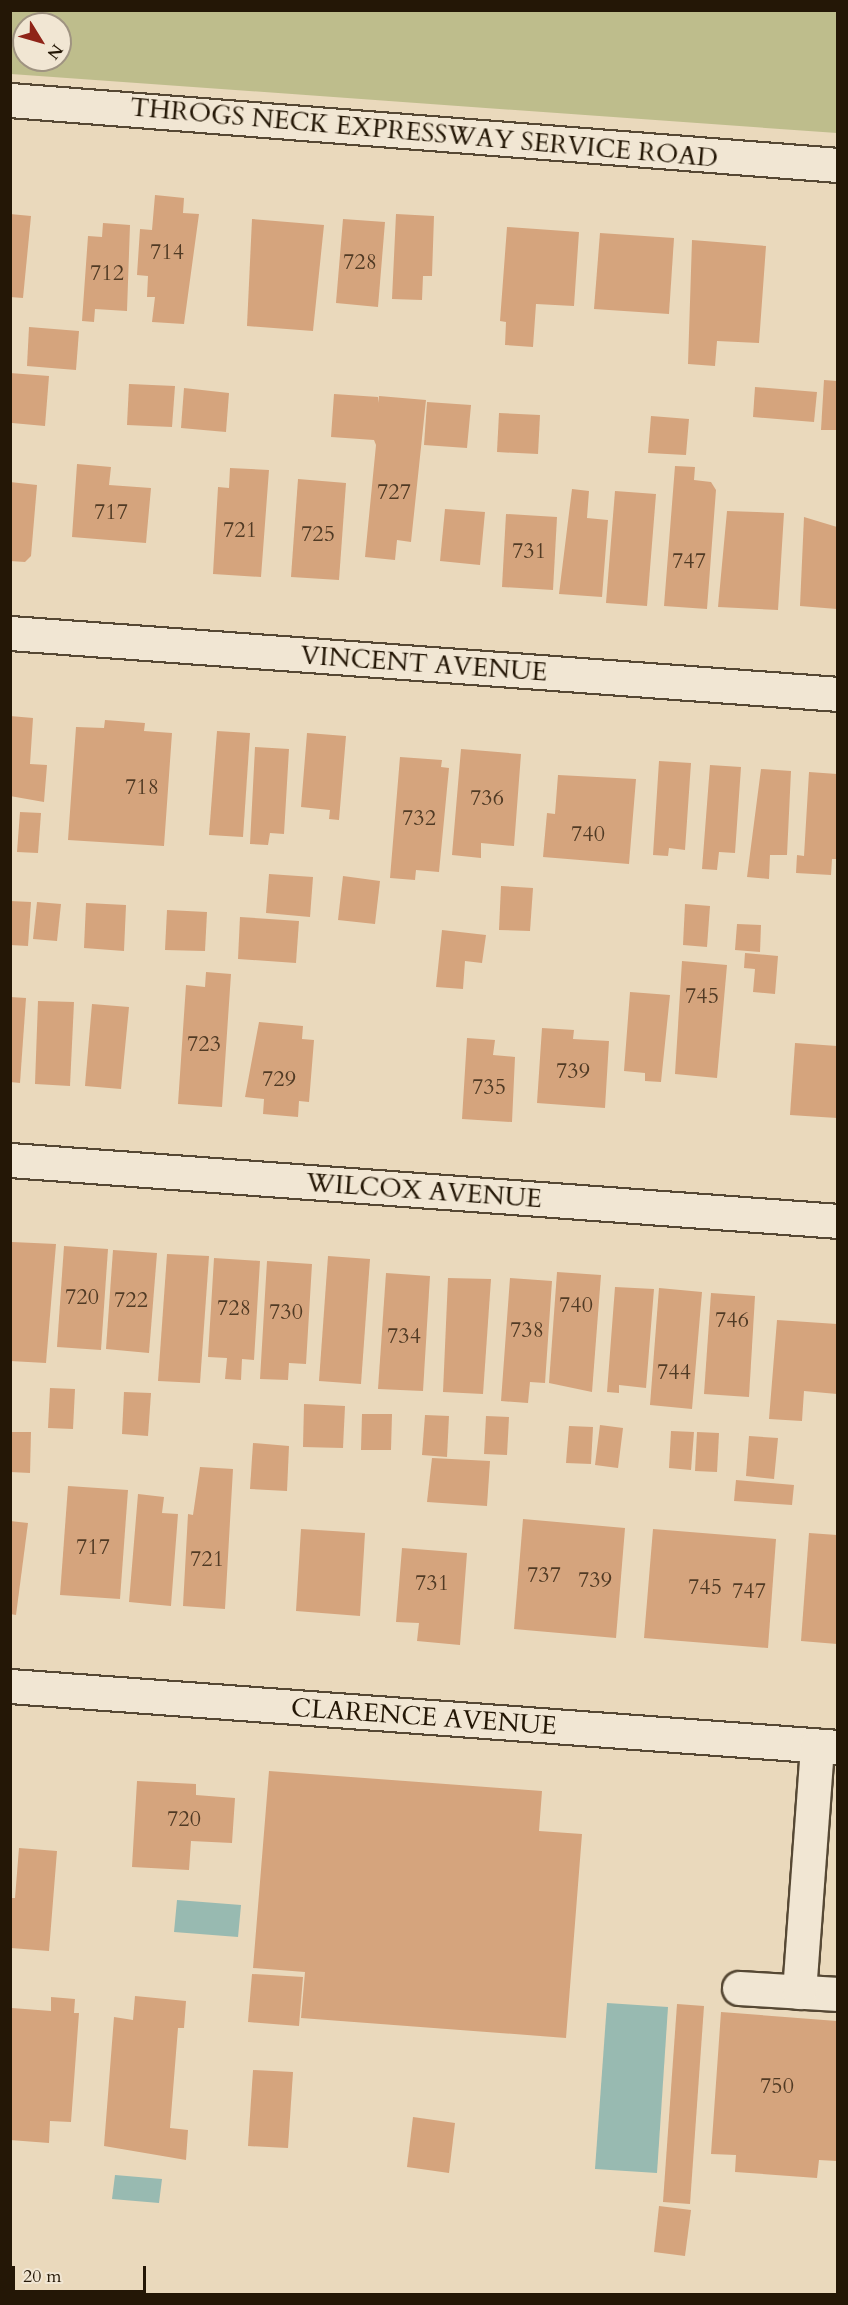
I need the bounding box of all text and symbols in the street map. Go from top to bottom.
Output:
north arrow [12,12,72,72]
text: N [42,39,68,64]
street label: THROGS NECK EXPRESSWAY SERVICE ROAD [129,92,719,174]
house number: 714 [150,240,184,266]
house number: 728 [343,250,377,276]
house number: 712 [90,261,124,287]
house number: 727 [377,480,411,506]
house number: 717 [94,500,128,526]
house number: 721 [223,518,257,544]
house number: 725 [301,522,335,548]
house number: 731 [512,539,546,565]
house number: 747 [672,549,706,575]
street label: VINCENT AVENUE [300,640,548,688]
house number: 718 [125,775,159,801]
house number: 736 [470,786,504,812]
house number: 732 [402,806,436,832]
house number: 740 [571,822,605,848]
house number: 745 [685,984,719,1010]
house number: 723 [187,1032,221,1058]
house number: 739 [556,1059,590,1085]
house number: 729 [262,1067,296,1093]
house number: 735 [472,1075,506,1101]
street label: WILCOX AVENUE [305,1167,543,1215]
house number: 720 [65,1285,99,1311]
house number: 722 [114,1288,148,1314]
house number: 740 [559,1293,593,1319]
house number: 728 [217,1296,251,1322]
house number: 730 [269,1300,303,1326]
house number: 746 [715,1308,749,1334]
house number: 738 [510,1318,544,1344]
house number: 734 [387,1324,421,1350]
house number: 744 [657,1360,691,1386]
house number: 717 [76,1535,110,1561]
house number: 721 [190,1547,224,1573]
house number: 737 [527,1563,561,1589]
house number: 739 [578,1568,612,1594]
house number: 731 [415,1571,449,1597]
house number: 745 [688,1575,722,1601]
house number: 747 [732,1579,766,1605]
street label: CLARENCE AVENUE [290,1692,558,1742]
house number: 720 [167,1807,201,1833]
house number: 750 [760,2074,794,2100]
scale bar [15,2254,148,2292]
text: 20 m [23,2264,62,2289]

